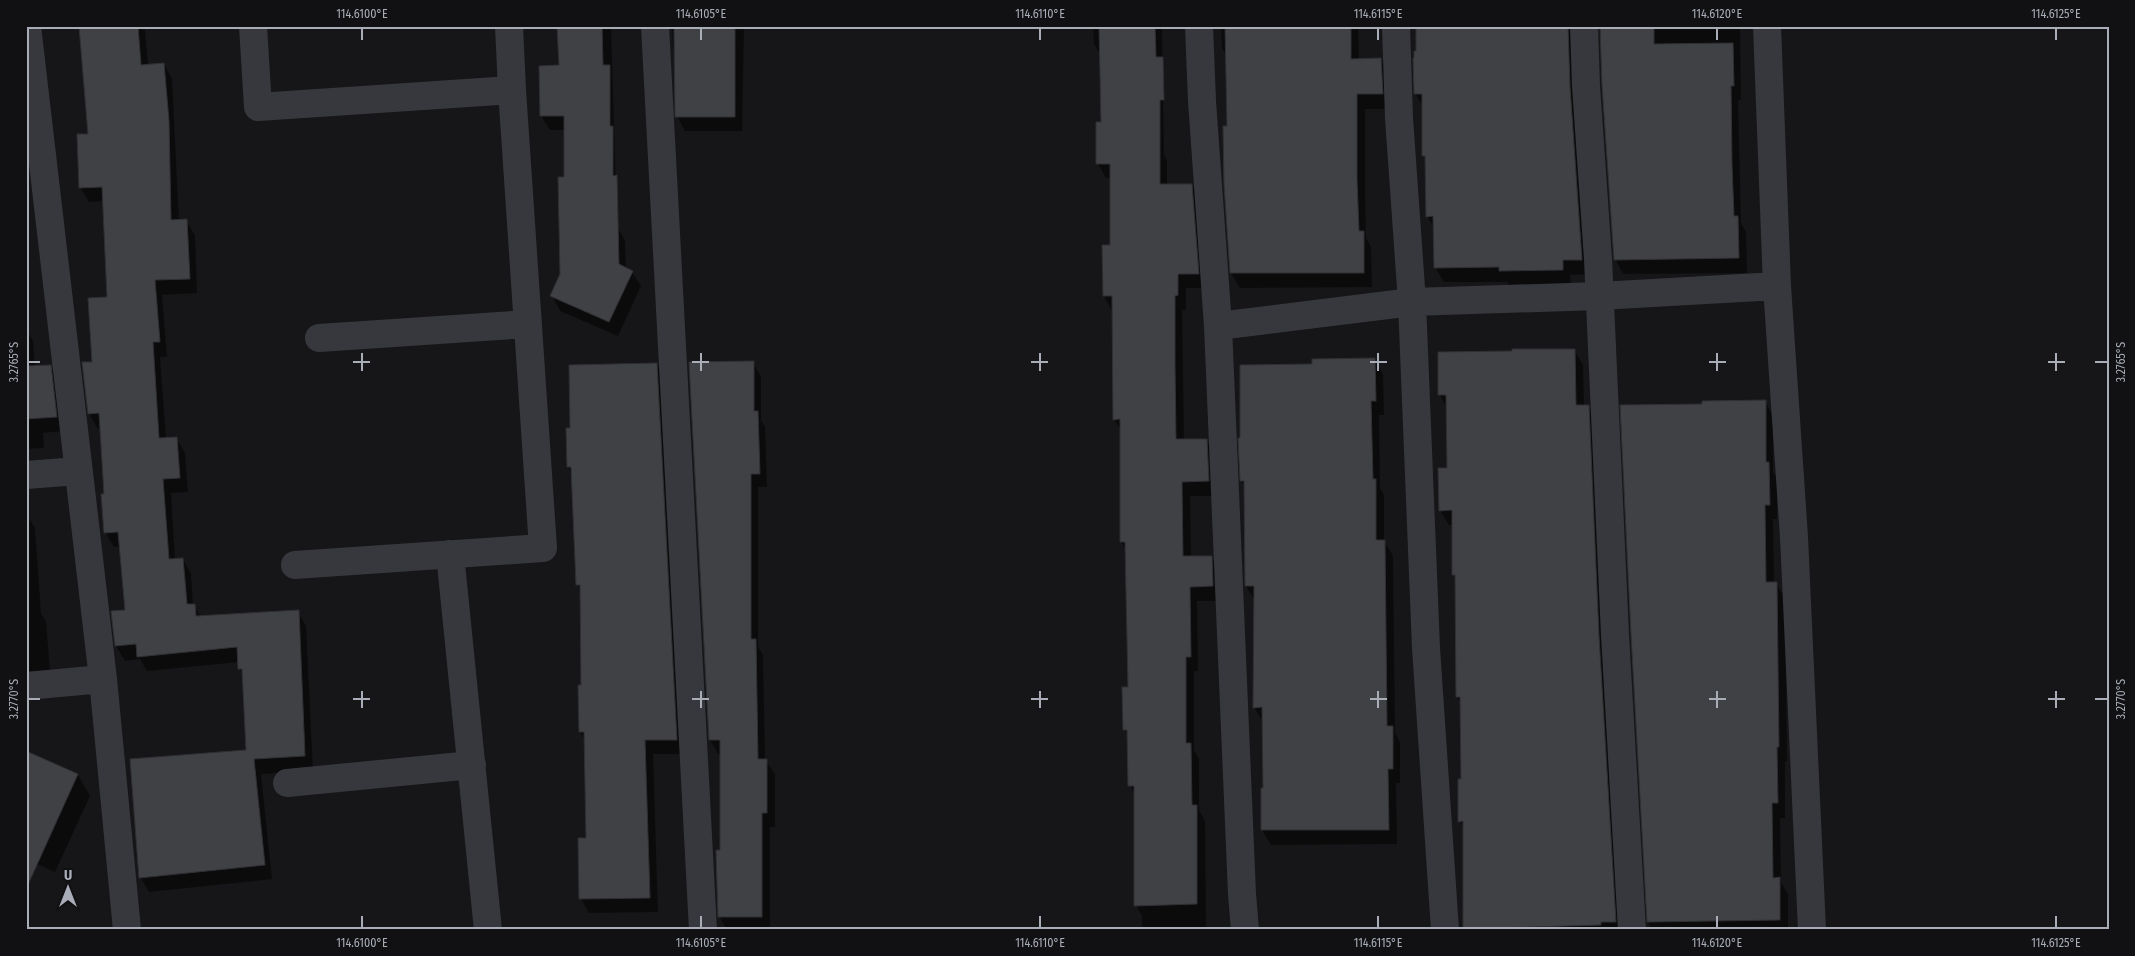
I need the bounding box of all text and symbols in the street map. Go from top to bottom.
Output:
text: 114.6100°E [336,7,388,21]
text: 114.6105°E [676,7,727,21]
text: 114.6110°E [1015,7,1065,21]
text: 114.6115°E [1354,7,1403,21]
text: 114.6120°E [1692,7,1743,21]
text: 114.6125°E [2031,7,2081,21]
text: 3.2765°S [7,342,21,382]
text: 3.2765°S [2114,342,2128,382]
text: 3.2770°S [7,679,21,719]
text: 3.2770°S [2114,679,2128,719]
north arrow [42,864,92,914]
text: U [64,867,72,884]
text: 114.6100°E [336,936,388,950]
text: 114.6105°E [676,936,727,950]
text: 114.6110°E [1015,936,1065,950]
text: 114.6115°E [1354,936,1403,950]
text: 114.6120°E [1692,936,1743,950]
text: 114.6125°E [2031,936,2081,950]

